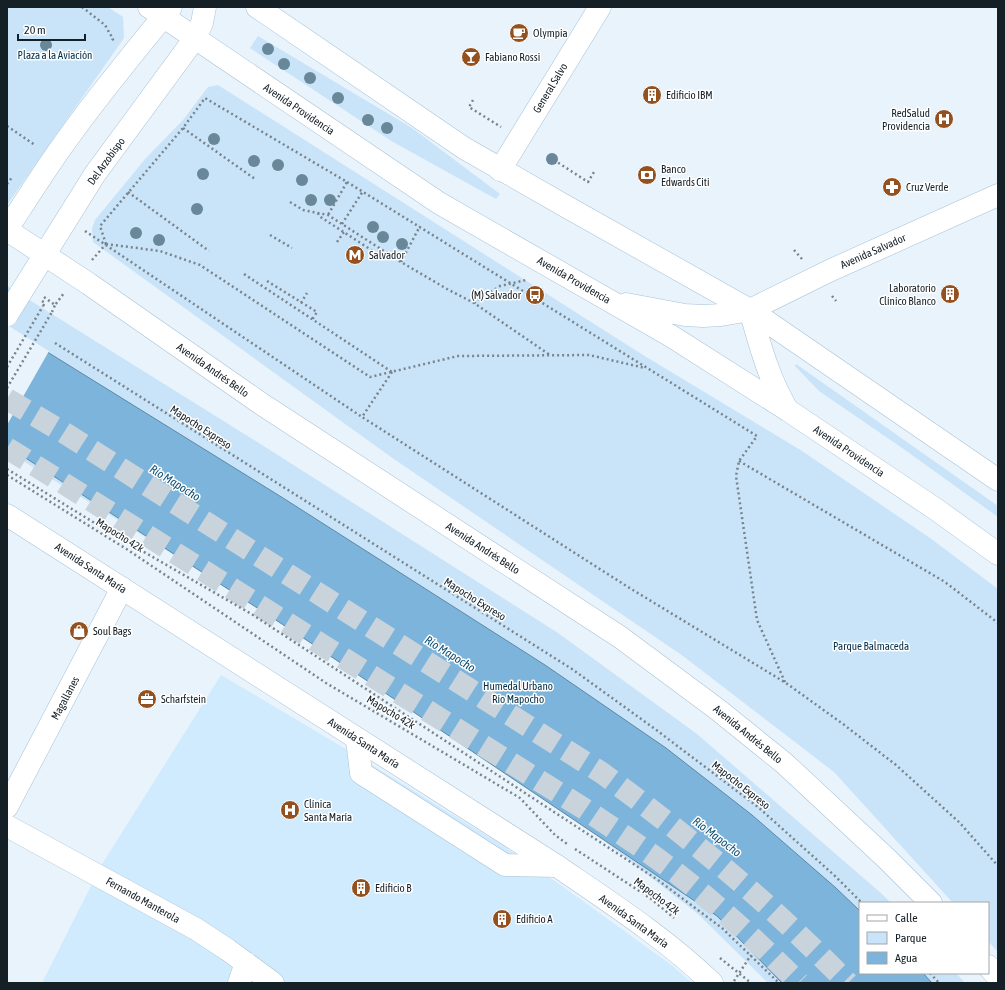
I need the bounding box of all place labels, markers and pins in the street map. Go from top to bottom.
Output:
cafe icon: Olympia [508,22,530,44]
place label: Olympia [533,27,568,39]
bar icon: Fabiano Rossi [460,46,482,68]
place label: Fabiano Rossi [485,51,540,63]
building icon: Edificio IBM [641,84,663,106]
place label: Edificio IBM [666,89,713,101]
place label: RedSalud Providencia [882,107,930,132]
hospital icon: RedSalud Providencia [933,108,955,130]
place label: Banco Edwards Citi [661,163,710,188]
bank icon: Banco Edwards Citi [636,164,658,186]
pharmacy icon: Cruz Verde [881,176,903,198]
place label: Cruz Verde [906,181,948,193]
metro station icon: Salvador [344,244,366,266]
place label: Salvador [369,249,405,261]
place label: Laboratorio Clínico Blanco [879,282,936,307]
building icon: Laboratorio Clínico Blanco [939,283,961,305]
bus stop icon: (M) Salvador [524,284,546,306]
place label: (M) Salvador [471,289,522,301]
shop icon: Soul Bags [68,620,90,642]
place label: Soul Bags [93,625,132,637]
office icon: Scharfstein [136,688,158,710]
place label: Scharfstein [161,693,206,705]
place label: Clínica Santa María [304,798,352,823]
hospital icon: Clínica Santa María [279,799,301,821]
building icon: Edificio B [350,877,372,899]
place label: Edificio B [375,882,412,894]
building icon: Edificio A [491,908,513,930]
place label: Edificio A [516,913,553,925]

